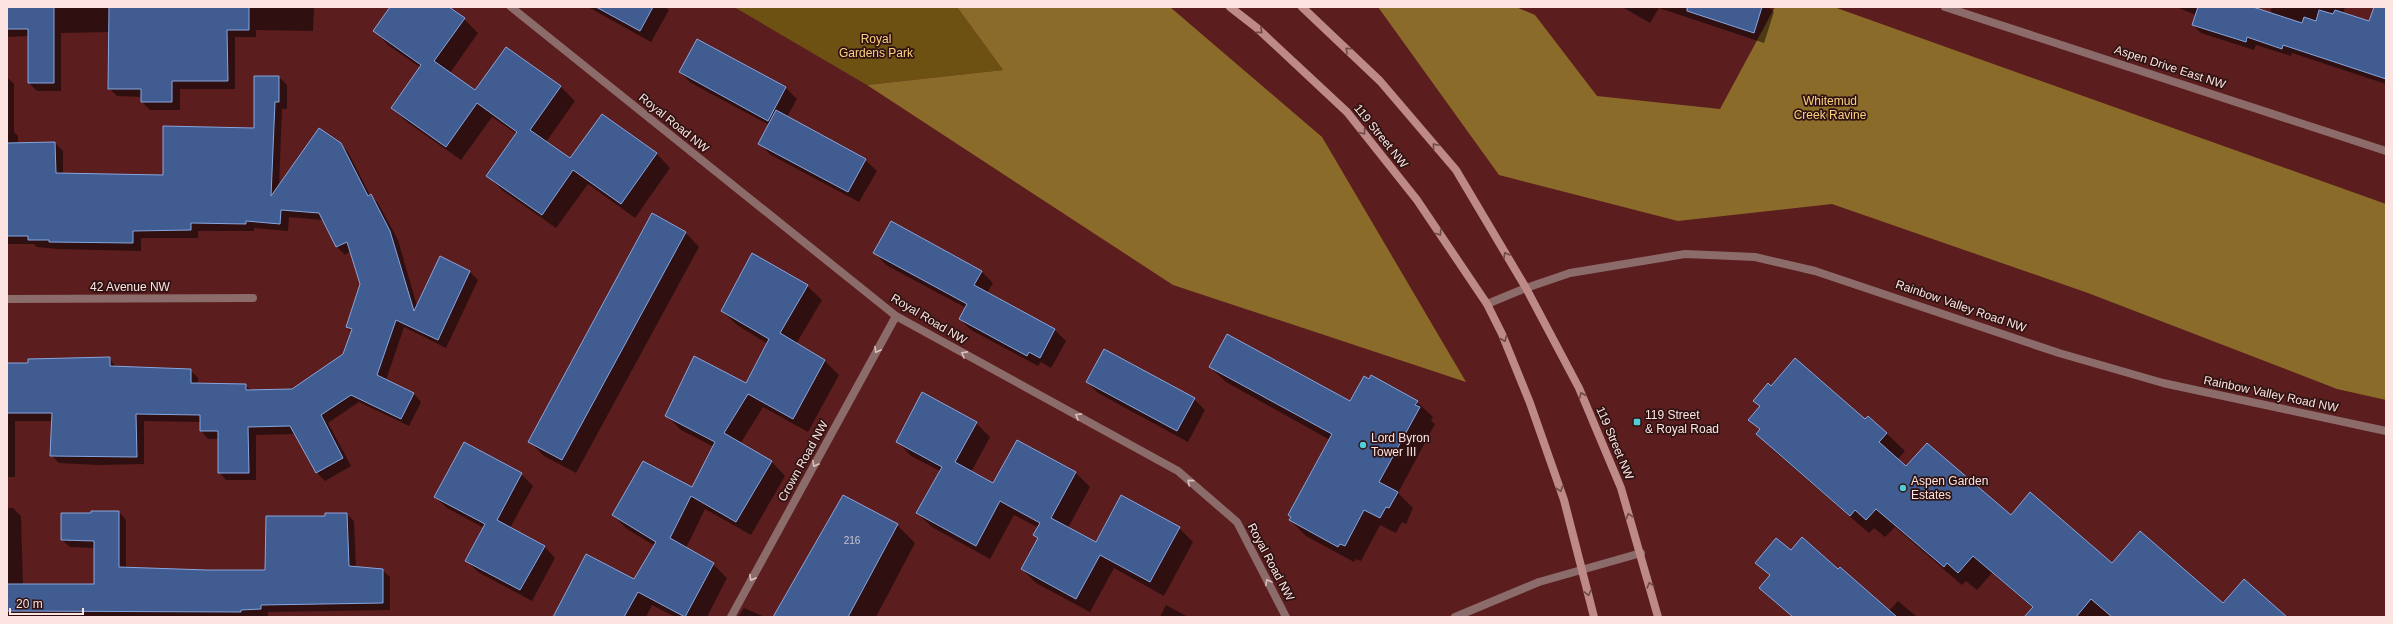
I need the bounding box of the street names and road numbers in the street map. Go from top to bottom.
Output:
street label: Aspen Drive East NW [2113,42,2228,92]
street label: Royal Road NW [636,90,712,156]
street label: 119 Street NW [1351,101,1411,171]
street label: Rainbow Valley Road NW [1894,277,2029,335]
street label: 42 Avenue NW [90,280,171,294]
street label: Royal Road NW [889,291,970,347]
street label: Rainbow Valley Road NW [2202,373,2340,415]
street label: 119 Street NW [1593,404,1637,482]
street label: Crown Road NW [775,418,831,504]
street label: Royal Road NW [1245,521,1298,604]

